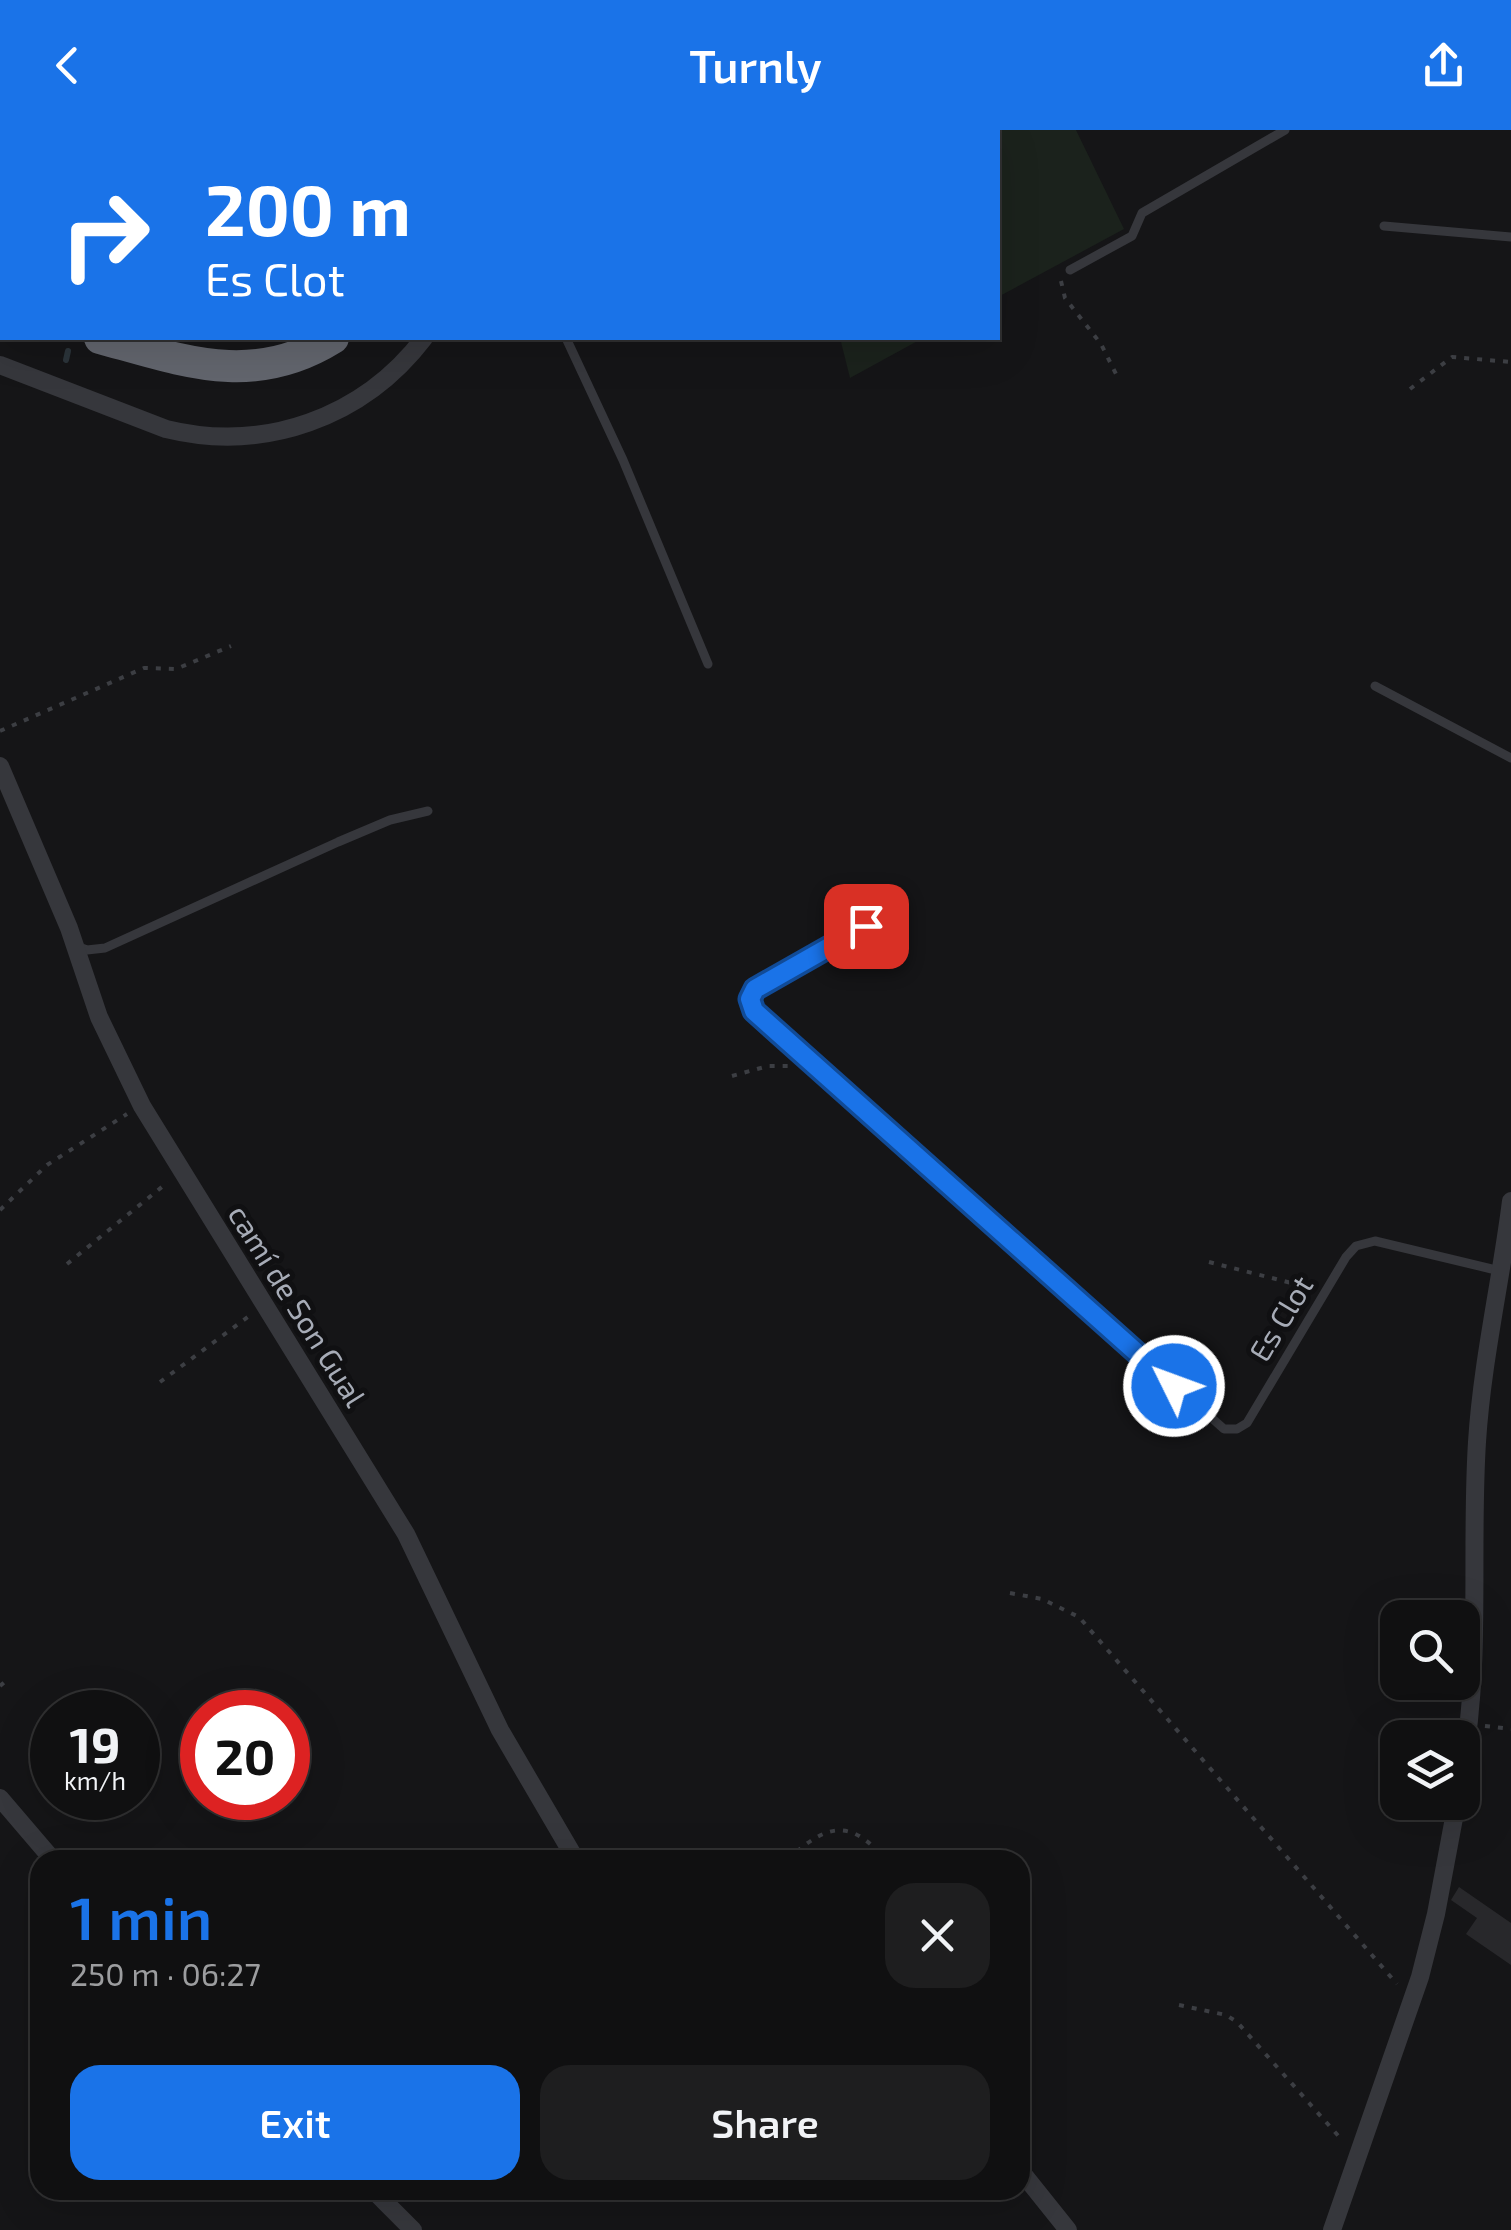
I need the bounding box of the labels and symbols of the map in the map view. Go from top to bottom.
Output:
pin [824,884,909,969]
street label: camí de Son Gual [222,1198,374,1413]
street label: Es Clot [1241,1269,1319,1367]
position arrow [1122,1334,1226,1438]
speed limit sign: 20 [180,1690,310,1820]

